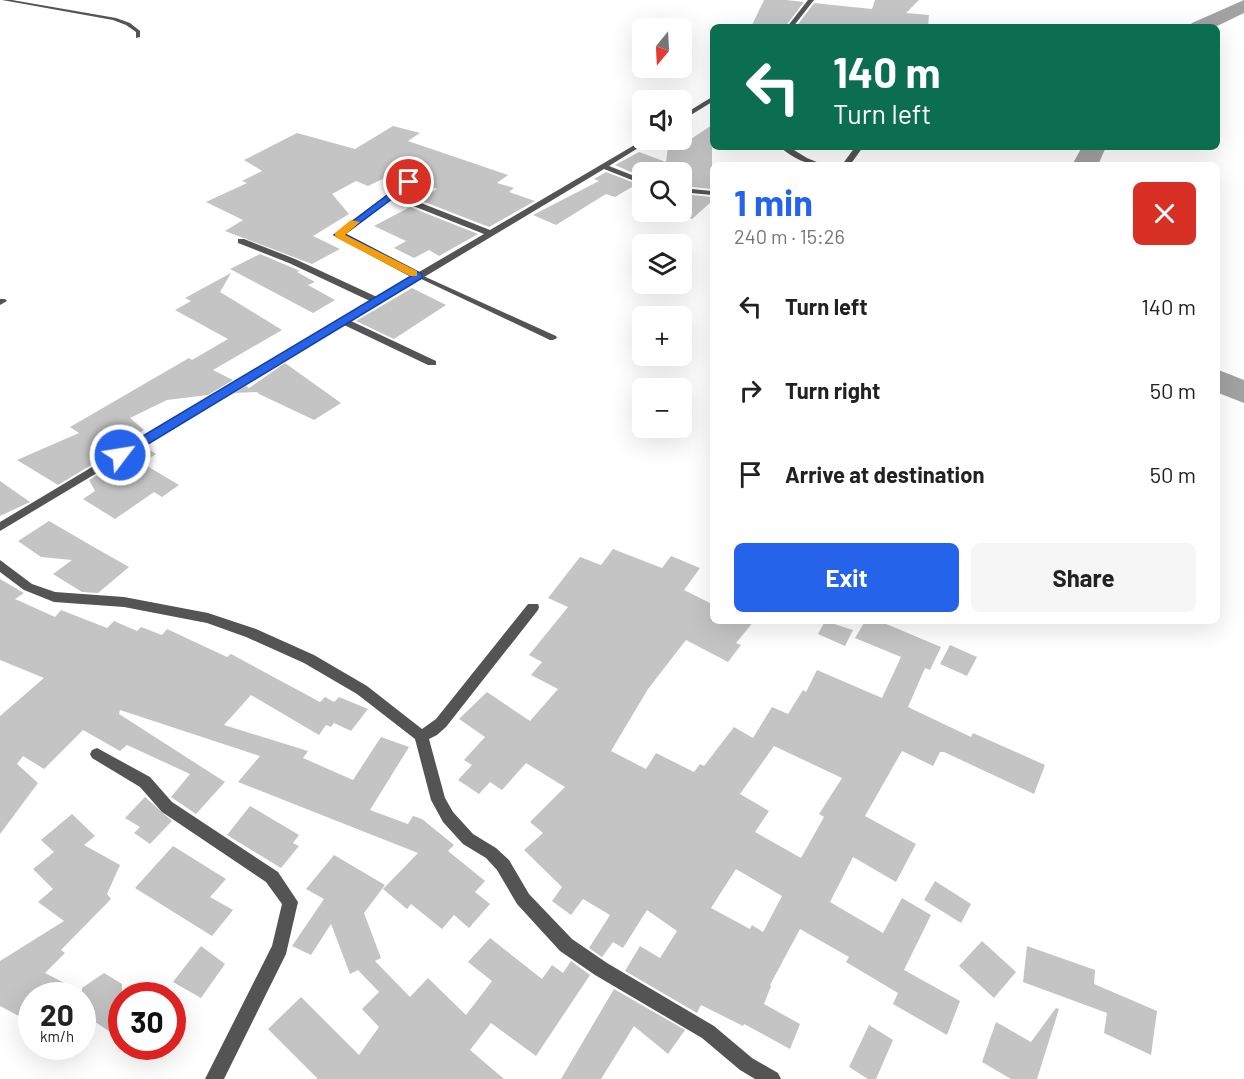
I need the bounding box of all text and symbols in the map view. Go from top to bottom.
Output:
north arrow [632,18,692,78]
map controls [632,18,692,438]
text: 140 m [833,46,941,96]
icon: left [734,48,812,126]
button: sound [632,90,692,150]
text: Turn left [833,97,931,129]
pin [383,156,434,207]
button: search [632,162,692,222]
icon: arrive [392,165,425,198]
text: 1 min [734,180,813,223]
button: close [1133,182,1196,245]
text: 240 m · 15:26 [734,224,845,248]
button: layers [632,234,692,294]
icon: left [734,290,767,323]
text: Turn left [785,293,868,319]
text: 140 m [1141,293,1196,319]
button: + [632,306,692,366]
icon: right [734,374,767,407]
text: Turn right [785,377,880,403]
text: 50 m [1150,377,1196,403]
button: − [632,378,692,438]
position arrow [88,423,152,487]
icon: arrive [734,458,767,491]
text: Arrive at destination [785,461,984,487]
text: 50 m [1150,461,1196,487]
button: Exit [734,543,959,612]
button: Share [971,543,1196,612]
speed limit sign: 30 [108,982,186,1060]
text: 20 [40,996,74,1032]
text: km/h [40,1027,74,1045]

